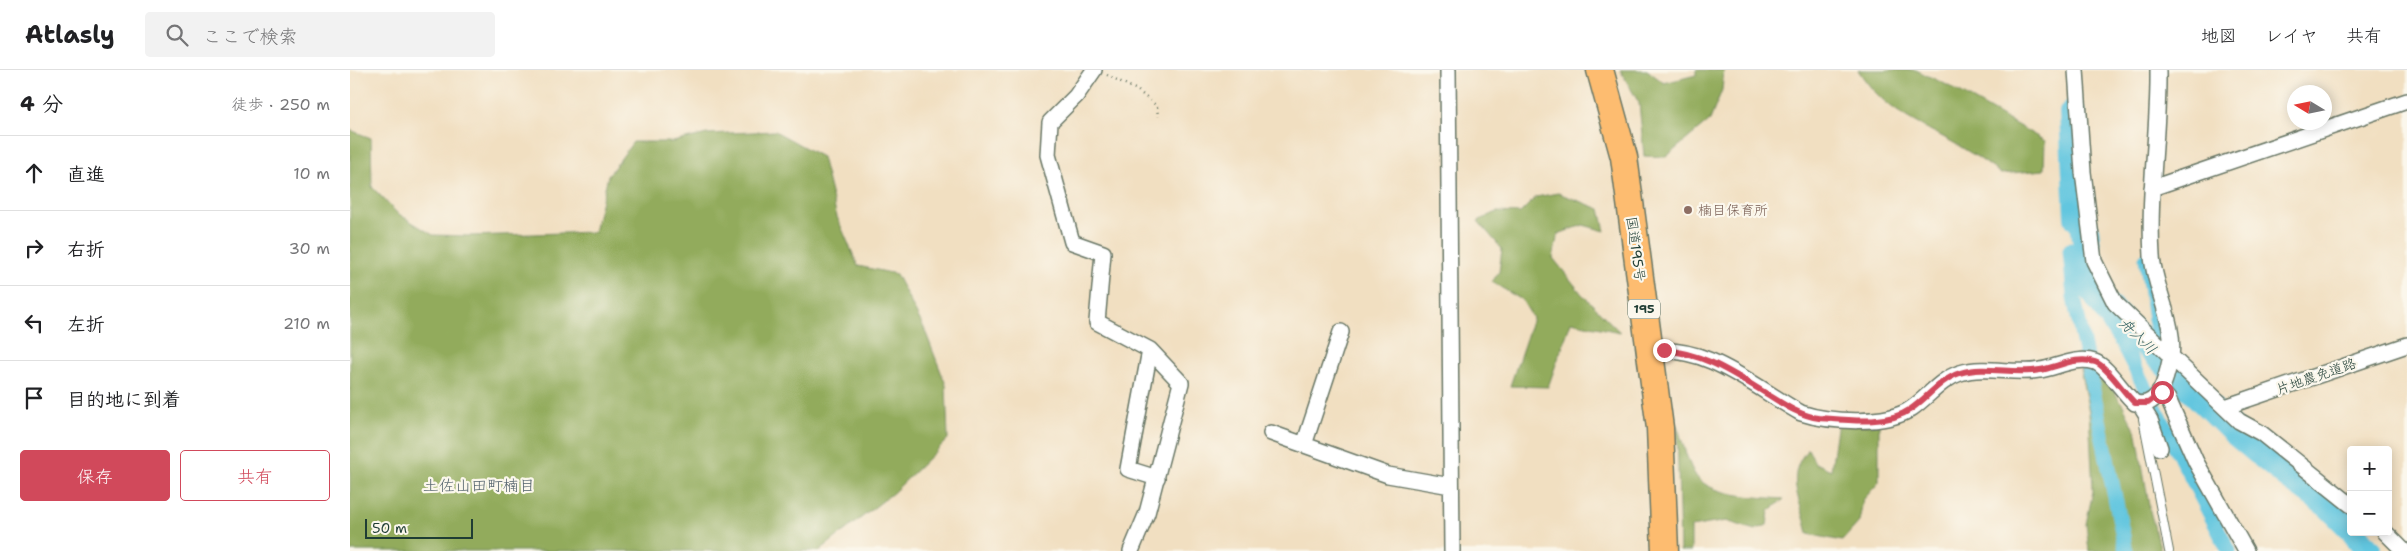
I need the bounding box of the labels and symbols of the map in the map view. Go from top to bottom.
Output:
north arrow [2287,85,2332,130]
place label: 楠目保育所 [1698,201,1768,219]
marker: 楠目保育所 [1682,204,1694,216]
street label: 国道195号 [1623,215,1649,283]
road number: 195 [1628,300,1660,318]
water label: 舟入川 [2115,313,2161,359]
route end [1653,339,1676,362]
street label: 片地農免道路 [2273,354,2359,398]
route start [2151,381,2174,404]
district label: 土佐山田町楠目 [423,475,535,496]
scale bar [365,516,472,539]

